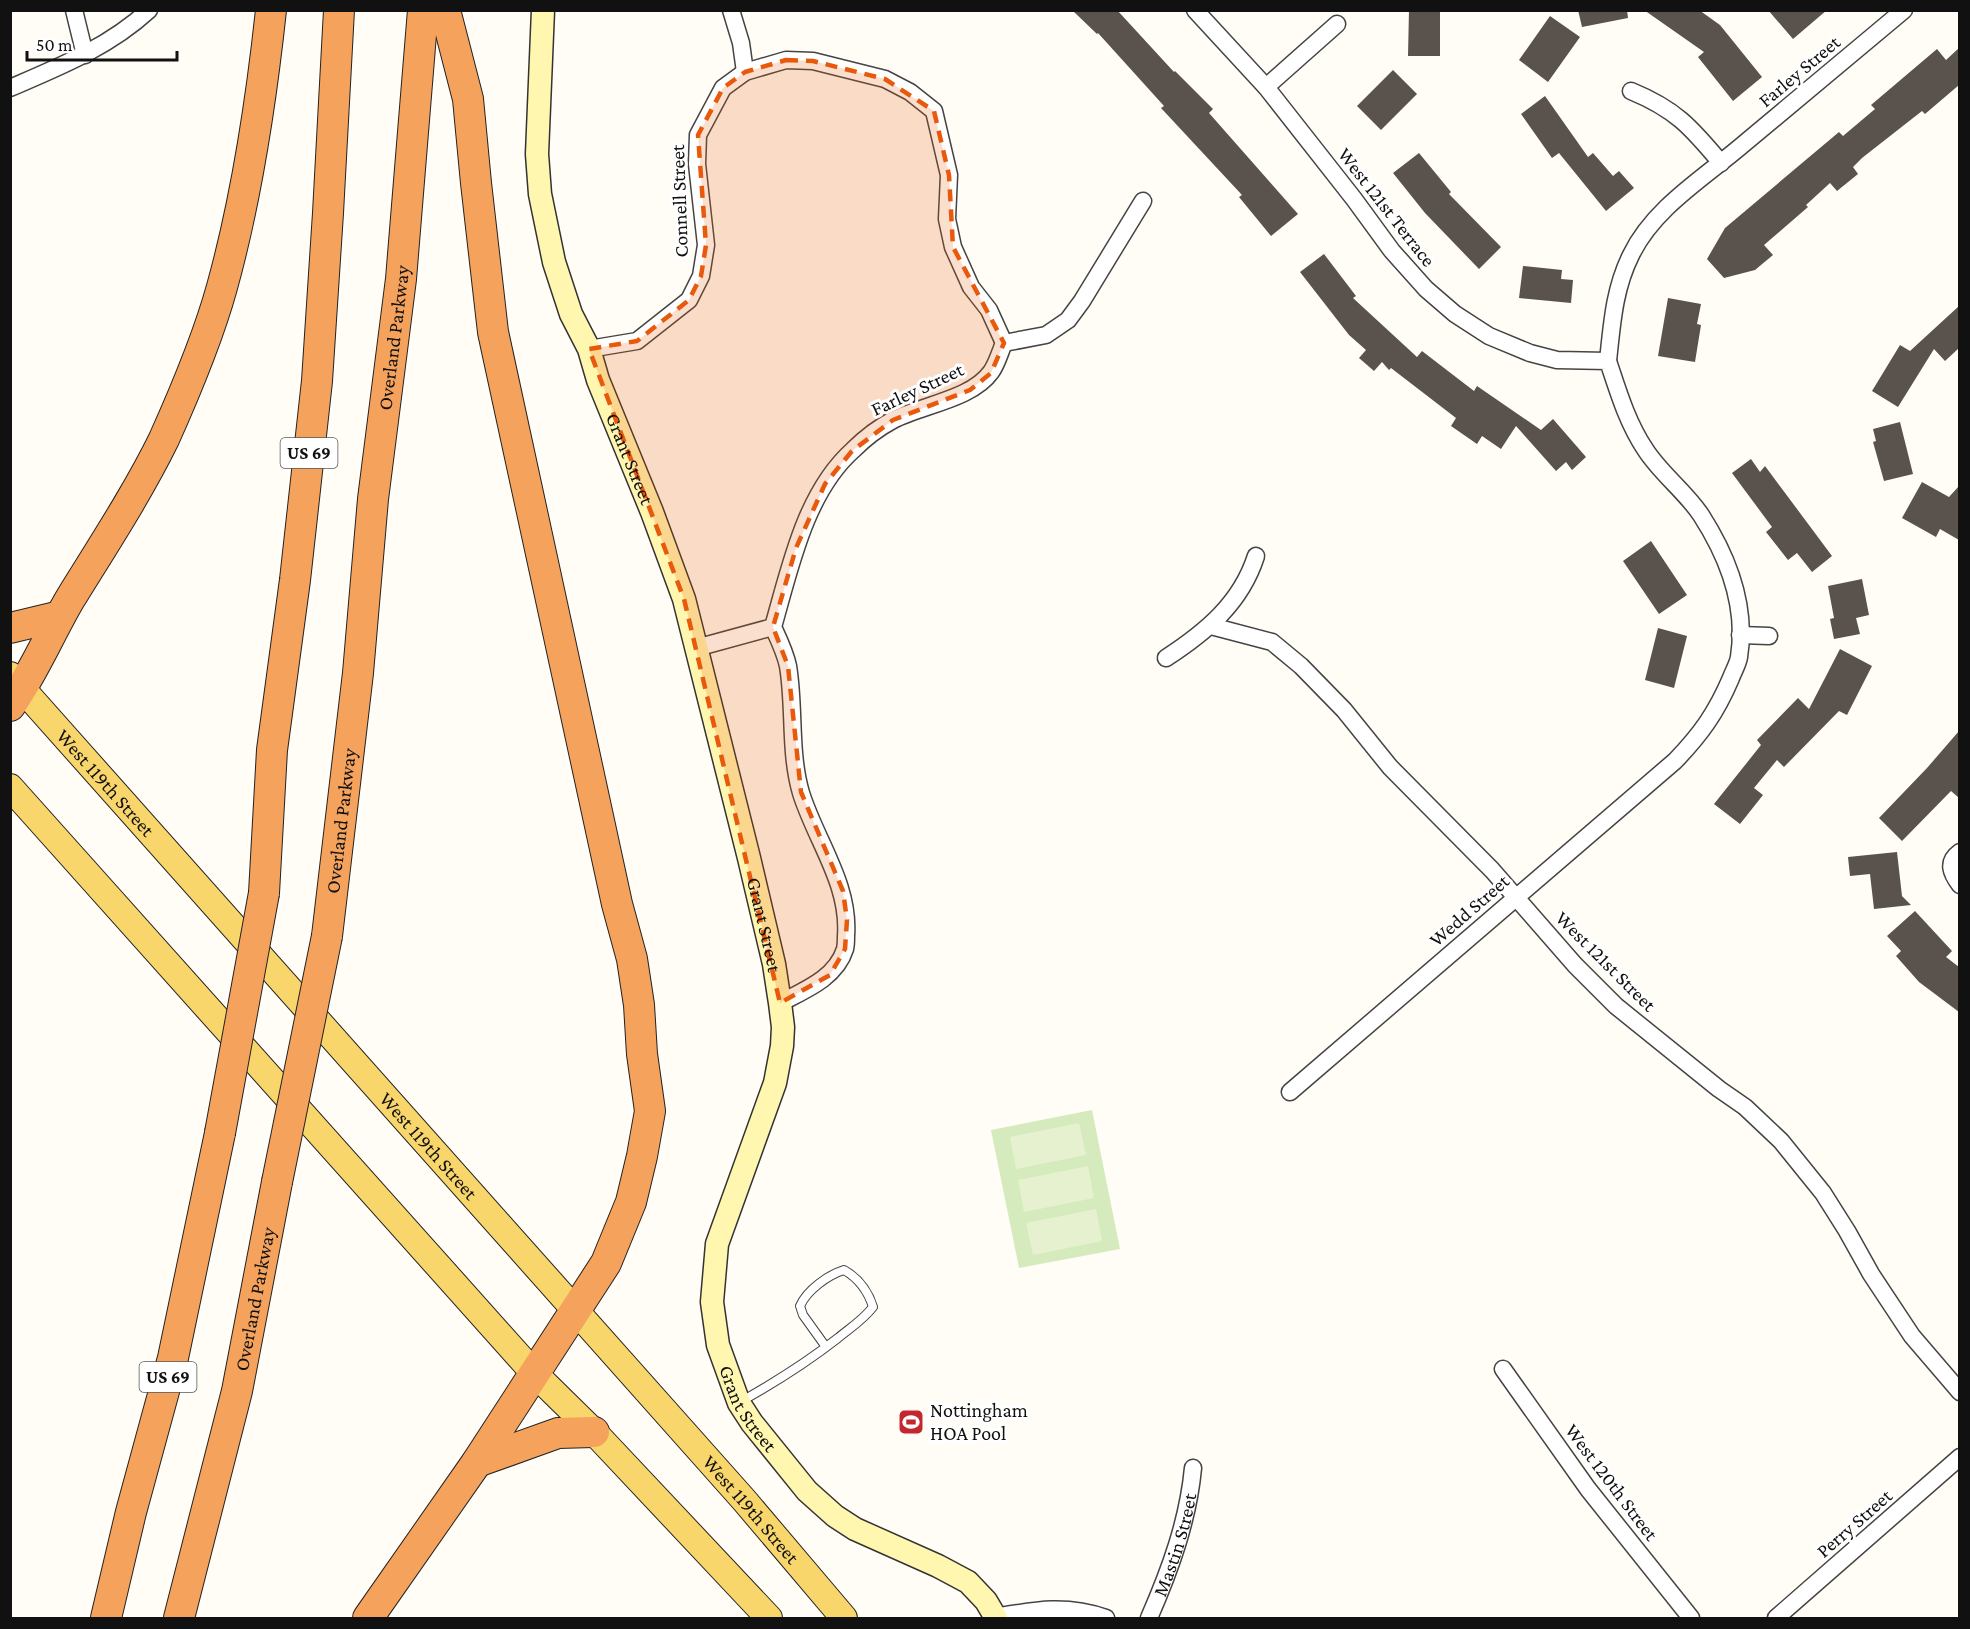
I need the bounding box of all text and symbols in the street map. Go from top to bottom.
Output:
scale bar [27,24,177,62]
street label: Farley Street [1754,30,1845,112]
text: 50 m [36,35,73,55]
street label: West 121st Terrace [1334,143,1440,271]
street label: Connell Street [666,144,692,258]
street label: Overland Parkway [373,264,414,412]
street label: Farley Street [867,358,967,421]
street label: Grant Street [602,410,659,508]
road number: US 69 [280,438,338,468]
street label: West 119th Street [52,724,159,841]
street label: Overland Parkway [321,746,361,895]
street label: Wedd Street [1425,869,1513,950]
street label: Grant Street [743,875,786,974]
street label: West 121st Street [1551,906,1661,1016]
street label: West 119th Street [375,1088,482,1204]
street label: Overland Parkway [230,1224,280,1373]
road number: US 69 [140,1362,196,1392]
street label: Grant Street [715,1362,782,1456]
place label: Nottingham HOA Pool [930,1399,1028,1444]
sports icon: Nottingham HOA Pool [896,1407,926,1437]
street label: West 120th Street [1561,1419,1663,1545]
street label: West 119th Street [698,1451,804,1568]
street label: Perry Street [1812,1484,1897,1562]
street label: Mastin Street [1148,1491,1201,1600]

